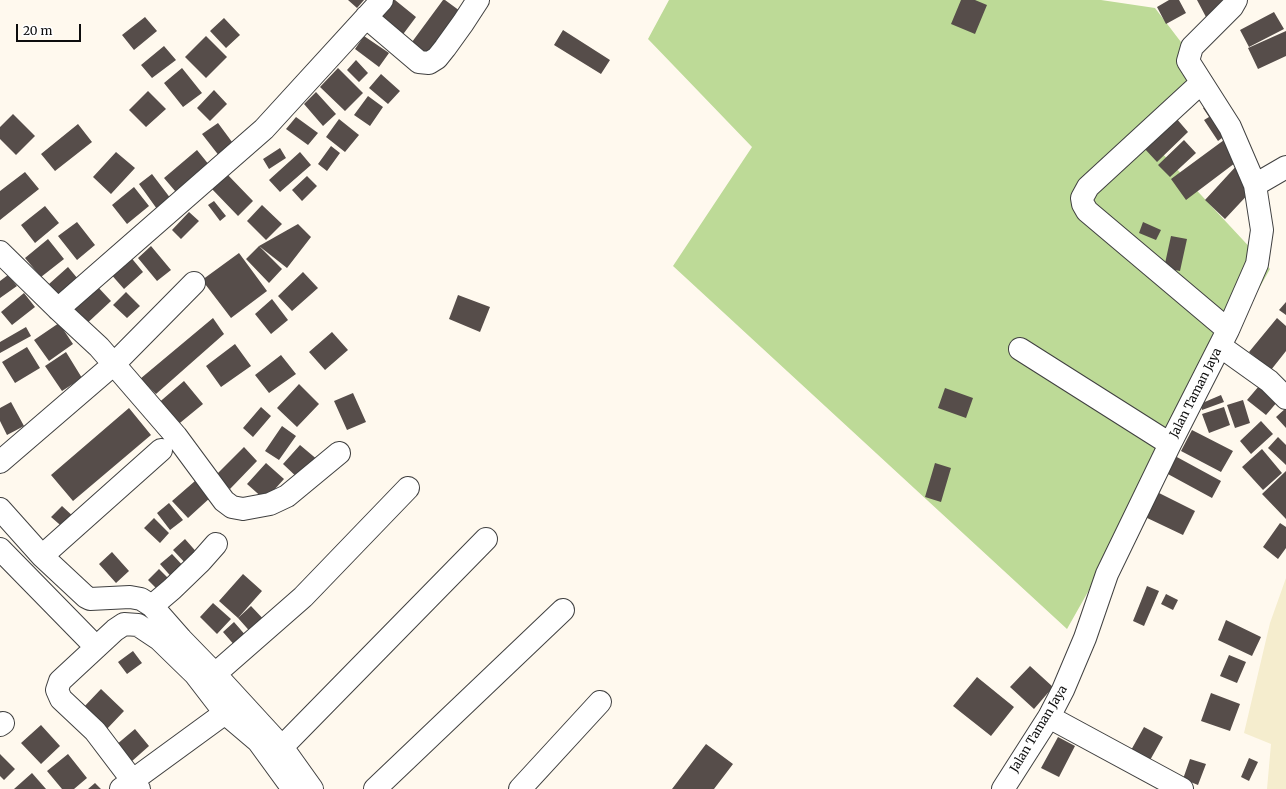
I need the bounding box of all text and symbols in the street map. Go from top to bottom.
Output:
scale bar [18,16,83,42]
text: 20 m [23,23,52,38]
street label: Jalan Taman Jaya [1167,346,1225,440]
street label: Jalan Taman Jaya [1007,683,1071,775]

